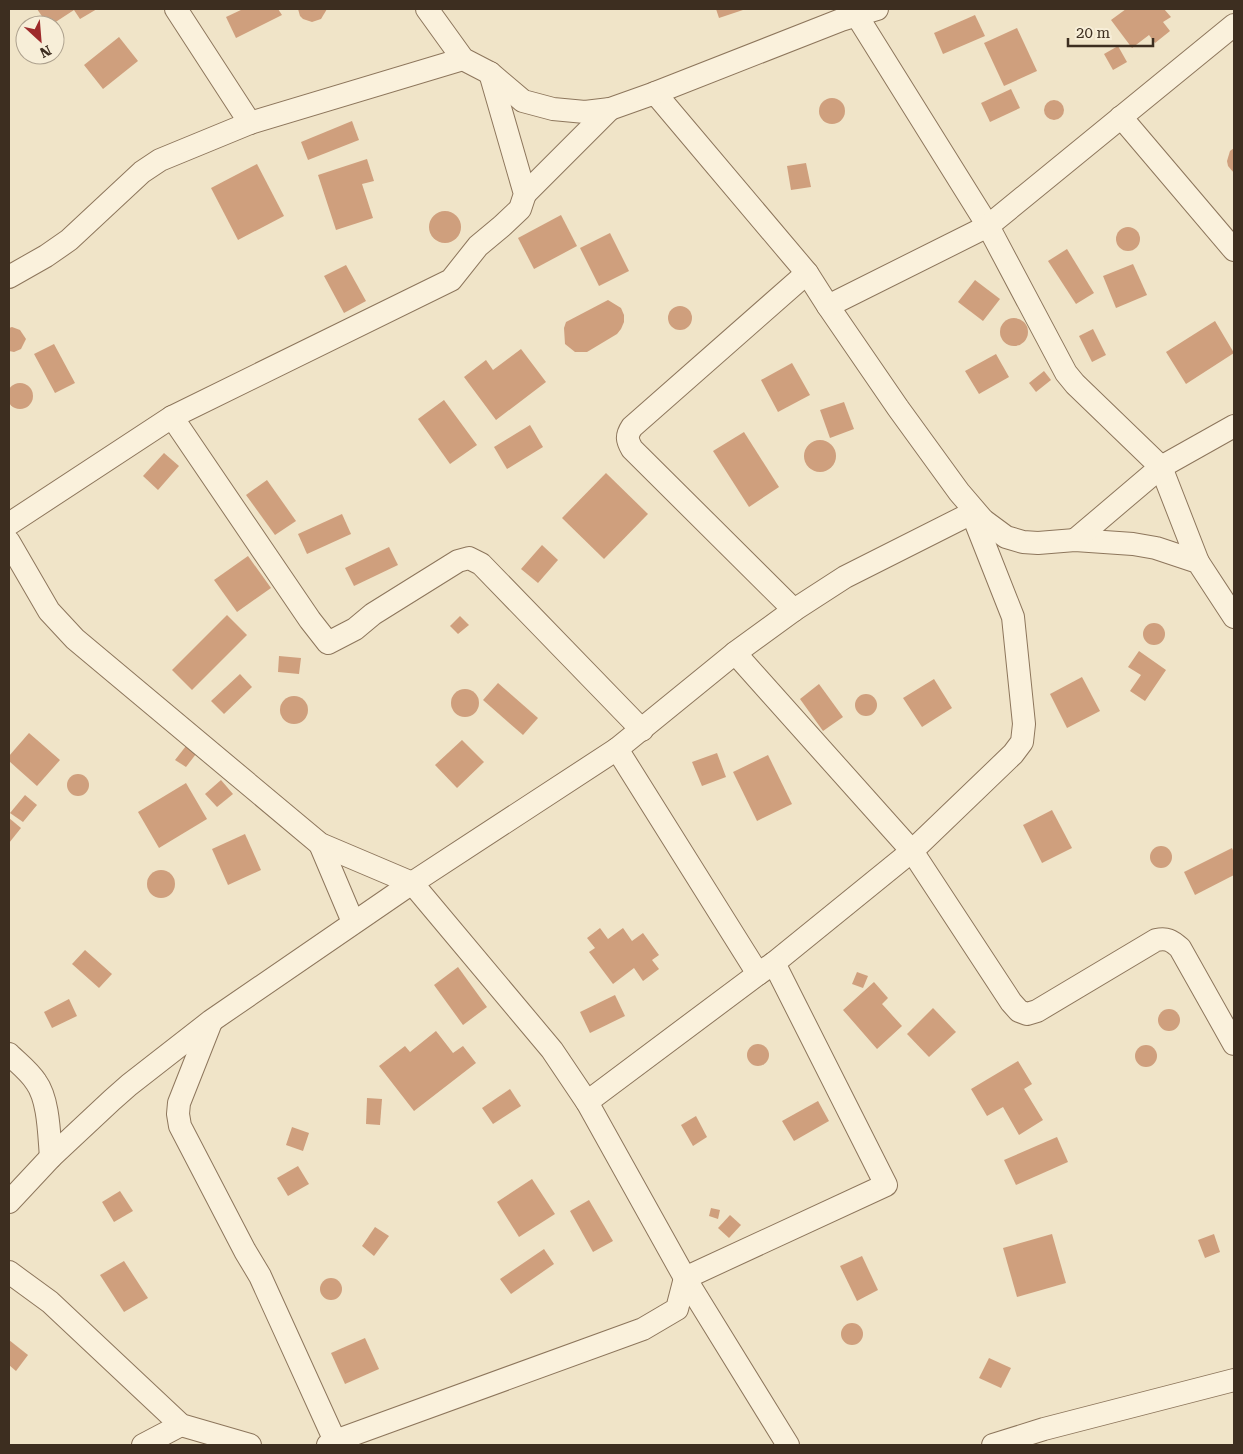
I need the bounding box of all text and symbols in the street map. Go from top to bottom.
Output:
north arrow [15,15,65,65]
scale bar [1068,15,1153,47]
text: 20 m [1076,24,1111,42]
text: N [37,42,54,61]

